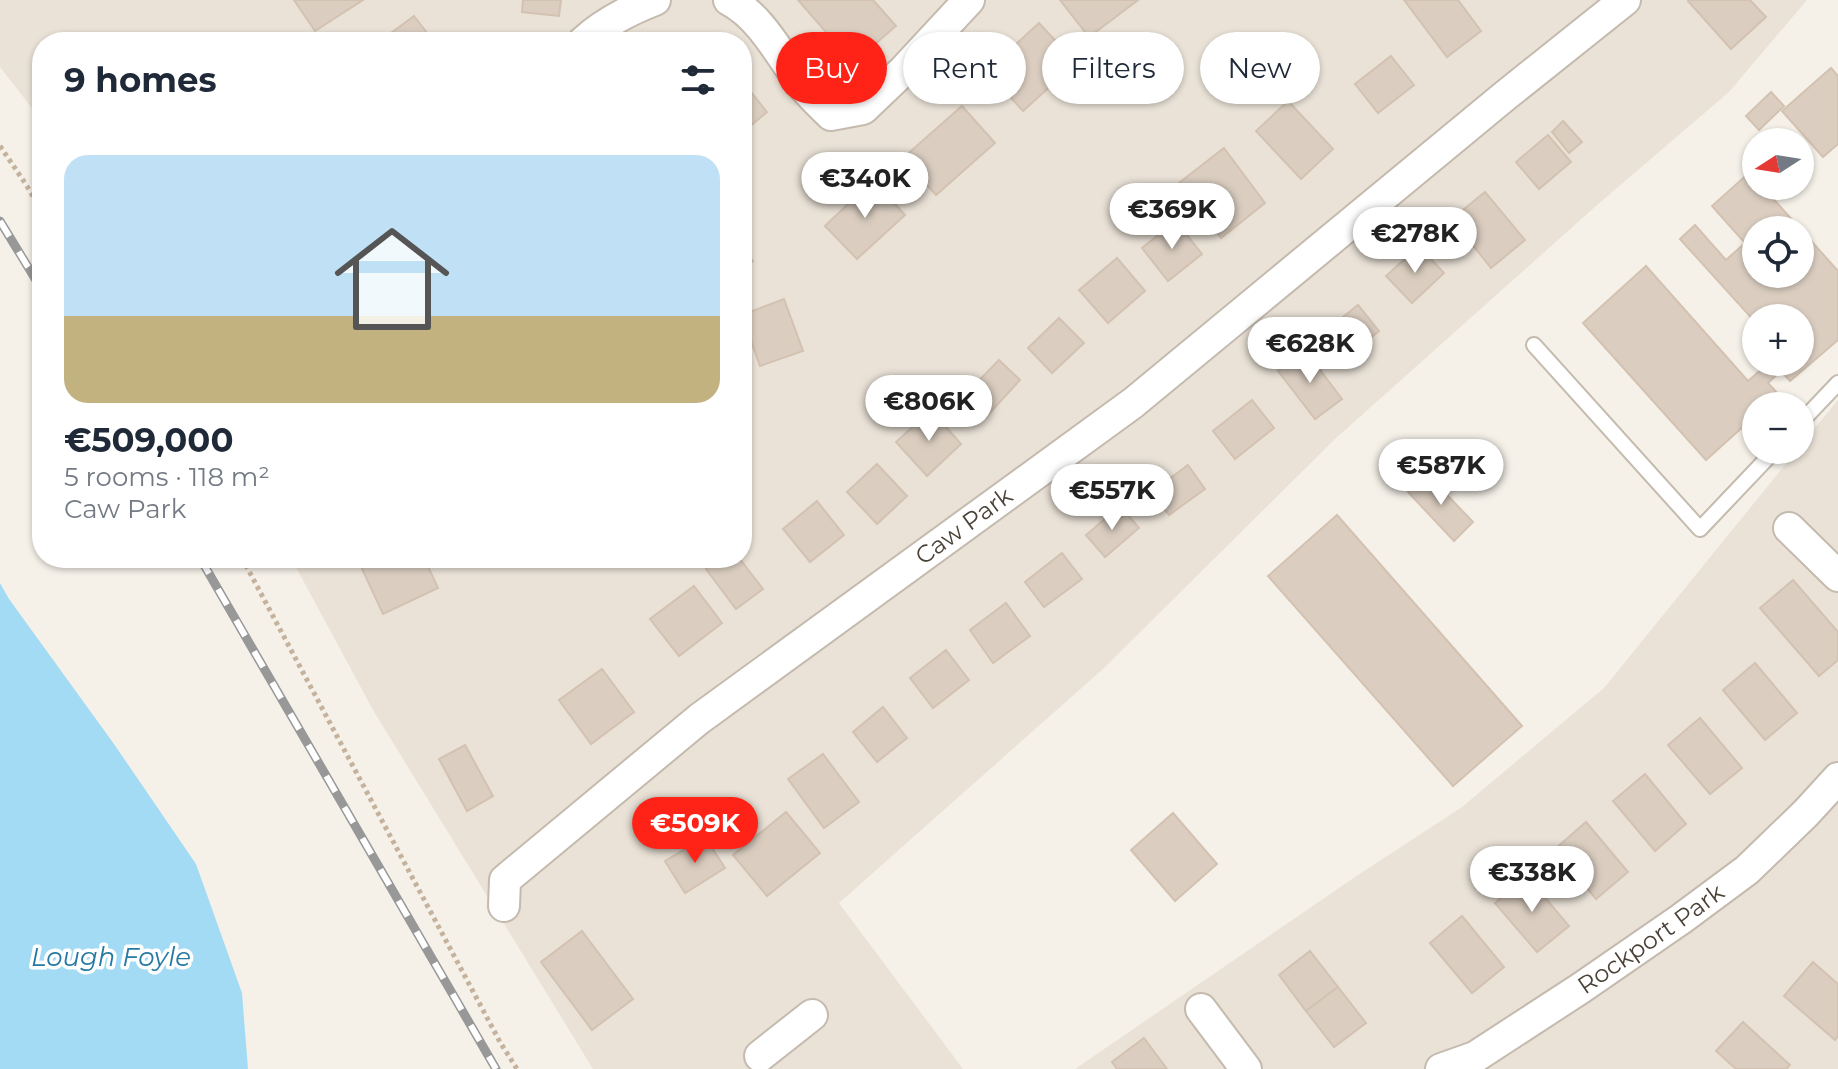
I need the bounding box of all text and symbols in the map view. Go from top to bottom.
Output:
chip: Buy [776,32,887,104]
chip: Rent [903,32,1026,104]
chip: Filters [1042,32,1184,104]
chip: New [1200,32,1320,104]
icon: filters [676,58,720,102]
text: 9 homes [64,59,217,101]
north arrow [1742,128,1814,200]
map controls [1742,128,1814,464]
pin: €340K [809,152,921,220]
text: €340K [819,162,911,194]
pin: €369K [1116,183,1228,251]
text: €369K [1128,193,1216,225]
icon: home [320,207,464,351]
pin: €278K [1359,207,1471,275]
button: locate [1742,216,1814,288]
text: €278K [1371,217,1459,249]
button: + [1742,304,1814,376]
pin: €628K [1254,317,1366,385]
text: €628K [1266,327,1354,359]
pin: €806K [873,375,985,443]
text: €806K [883,385,975,417]
button: − [1742,392,1814,464]
text: €509,000 [64,419,233,461]
pin: €587K [1385,439,1497,507]
text: €587K [1397,449,1485,481]
text: 5 rooms · 118 m² [64,461,270,493]
pin: €557K [1056,464,1168,532]
text: €557K [1069,474,1155,506]
street label: Caw Park [910,480,1019,571]
text: Caw Park [64,493,186,525]
pin: €509K [639,797,751,865]
text: €509K [650,807,740,839]
pin: €338K [1476,846,1588,914]
text: €338K [1488,856,1576,888]
street label: Rockport Park [1572,877,1730,1000]
water label: Lough Foyle [31,941,191,973]

